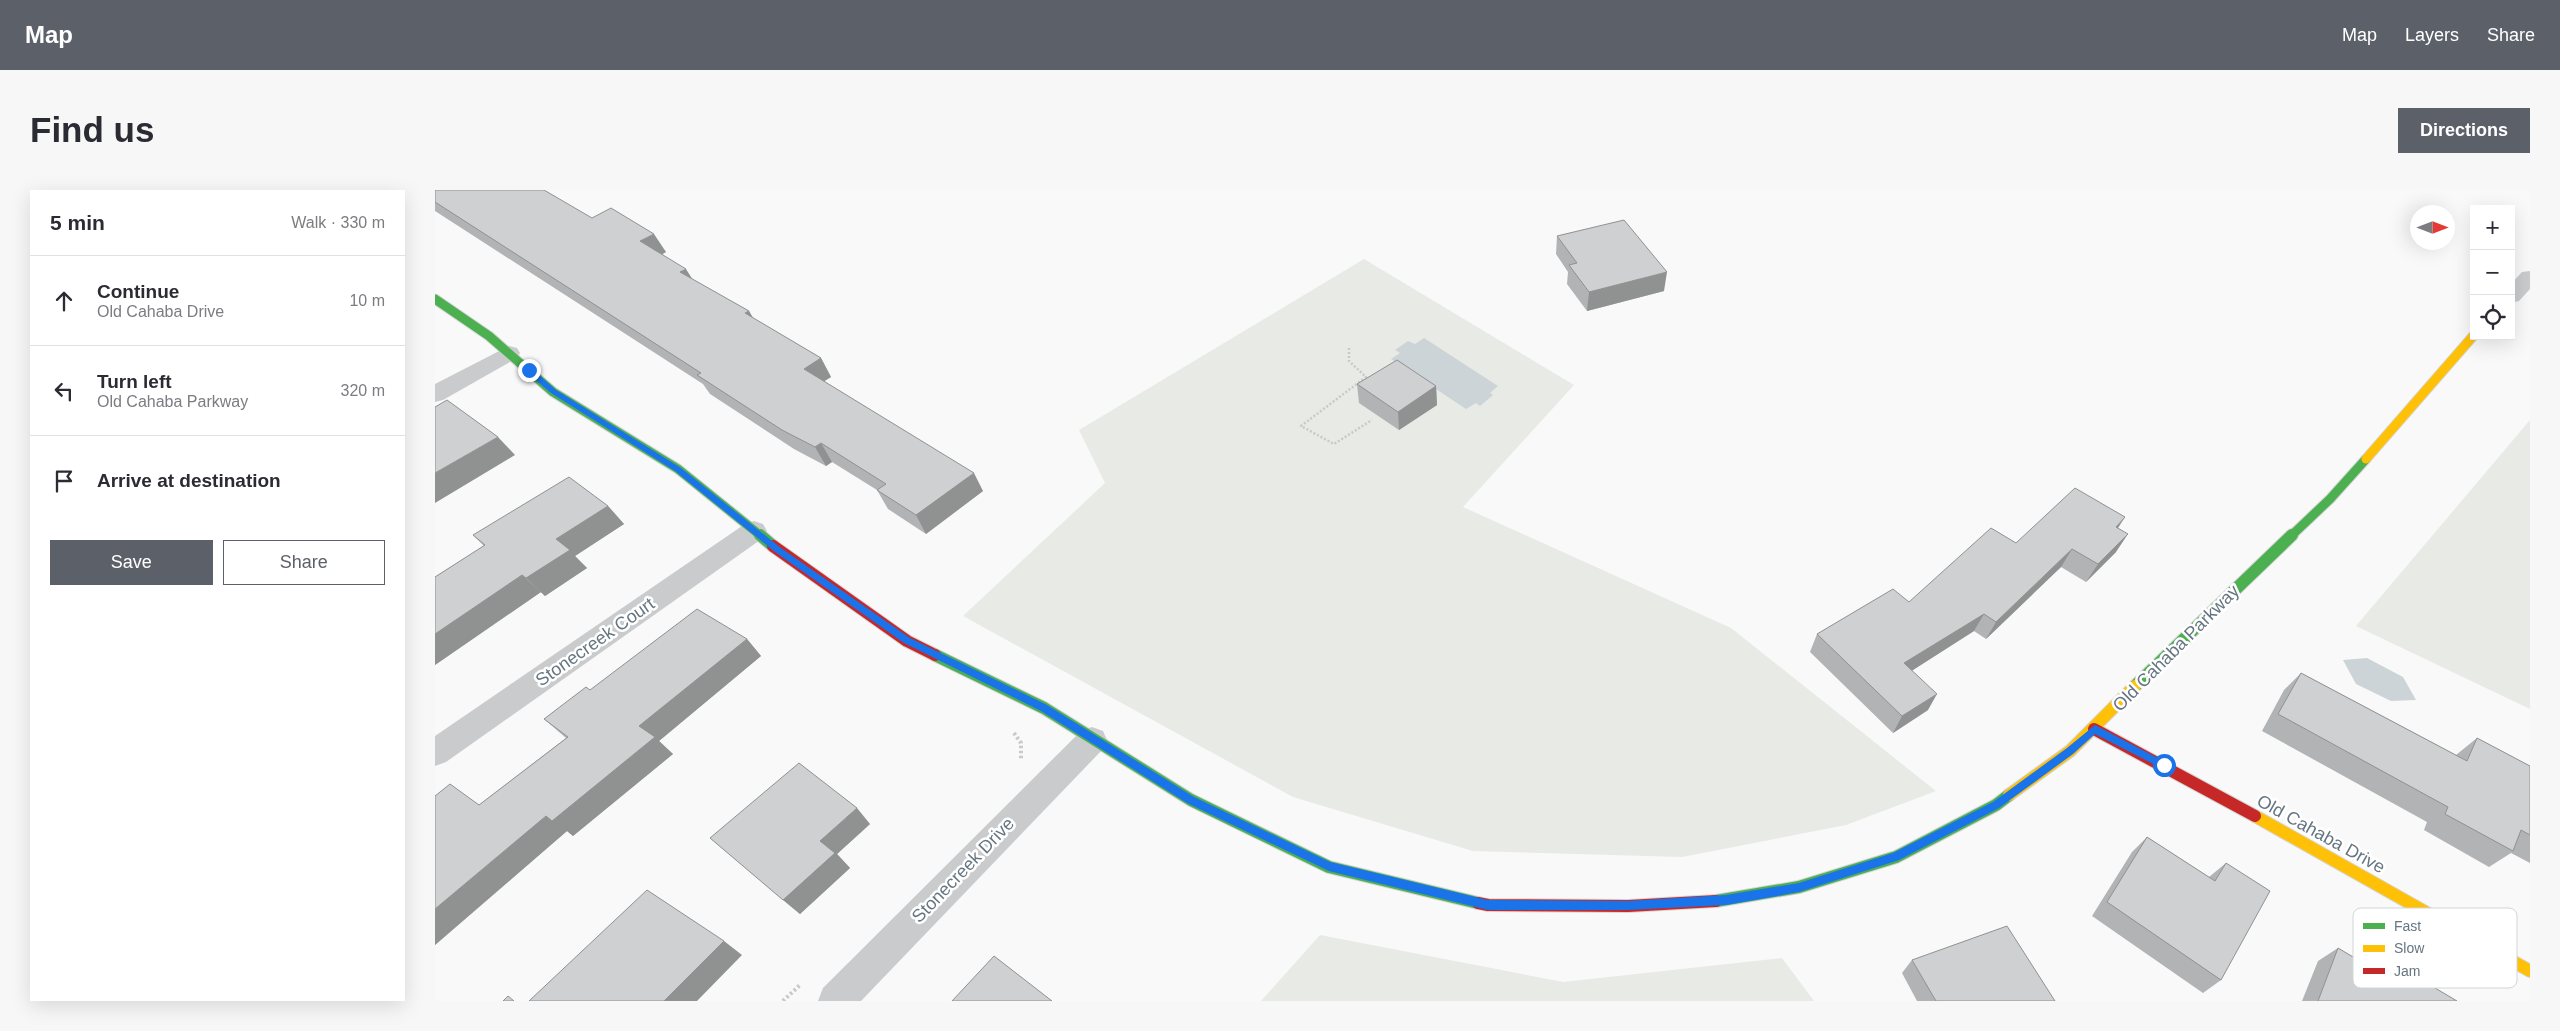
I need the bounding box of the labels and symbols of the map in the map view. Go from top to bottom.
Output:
north arrow [2410,205,2455,250]
route end [518,359,541,382]
street label: Old Cahaba Parkway [2109,581,2243,715]
street label: Stonecreek Court [532,594,658,690]
route start [2153,754,2176,777]
street label: Old Cahaba Drive [2254,791,2388,877]
street label: Stonecreek Drive [908,813,1018,927]
legend [2353,908,2517,988]
text: Fast [2394,918,2421,934]
text: Slow [2394,940,2425,956]
text: Jam [2394,963,2420,979]

